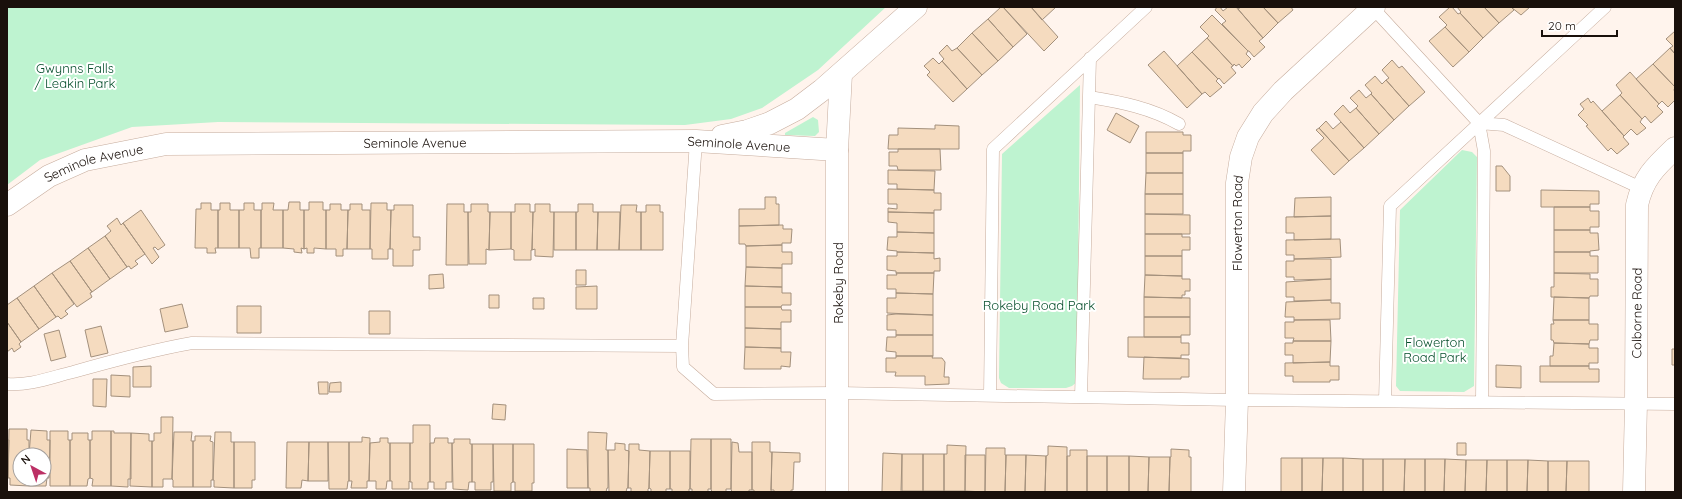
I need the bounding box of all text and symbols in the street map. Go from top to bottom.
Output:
scale bar [1542,12,1617,38]
text: 20 m [1548,18,1576,33]
park label: Gwynns Falls / Leakin Park [35,60,115,91]
street label: Seminole Avenue [687,133,791,155]
street label: Seminole Avenue [363,134,467,151]
street label: Seminole Avenue [41,141,145,185]
street label: Flowerton Road [1229,174,1246,271]
street label: Rokeby Road [830,242,846,324]
street label: Colborne Road [1628,268,1645,358]
park label: Rokeby Road Park [983,297,1095,313]
park label: Flowerton Road Park [1403,334,1467,365]
north arrow [12,447,52,487]
text: N [18,451,33,467]

